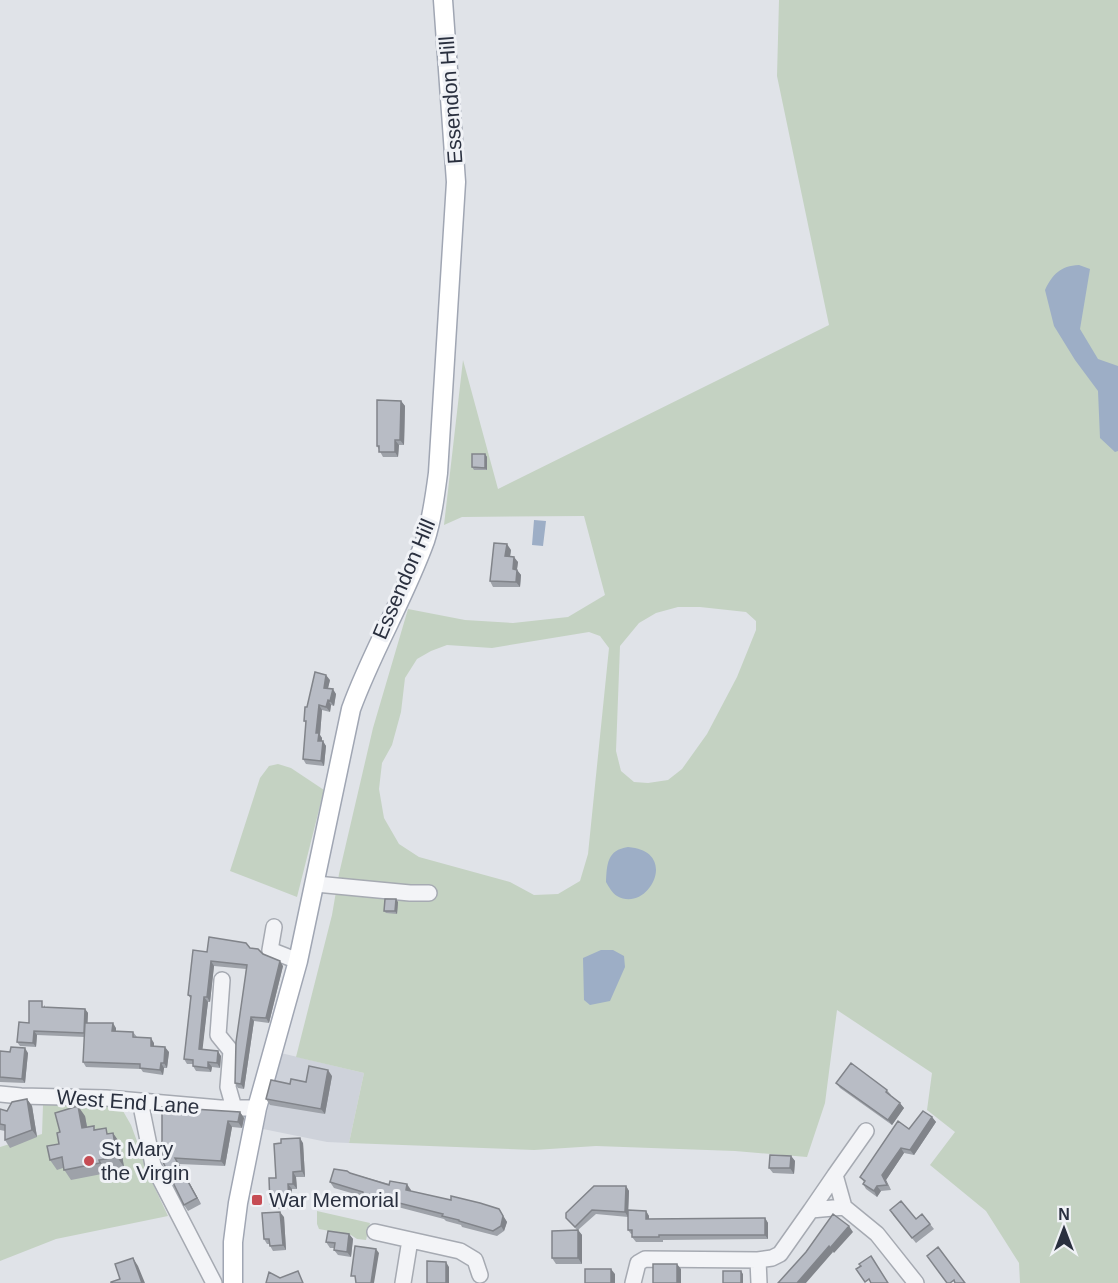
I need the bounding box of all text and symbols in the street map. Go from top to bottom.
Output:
street label: Essendon Hill [435,35,466,165]
street label: Essendon Hill [368,515,439,642]
street label: West End Lane [56,1085,200,1118]
place label: St Mary the Virgin [101,1137,189,1184]
marker: St Mary the Virgin [82,1154,96,1168]
place label: War Memorial [269,1188,399,1211]
marker: War Memorial [250,1193,264,1207]
north arrow [1034,1199,1094,1259]
text: N [1058,1206,1070,1223]

